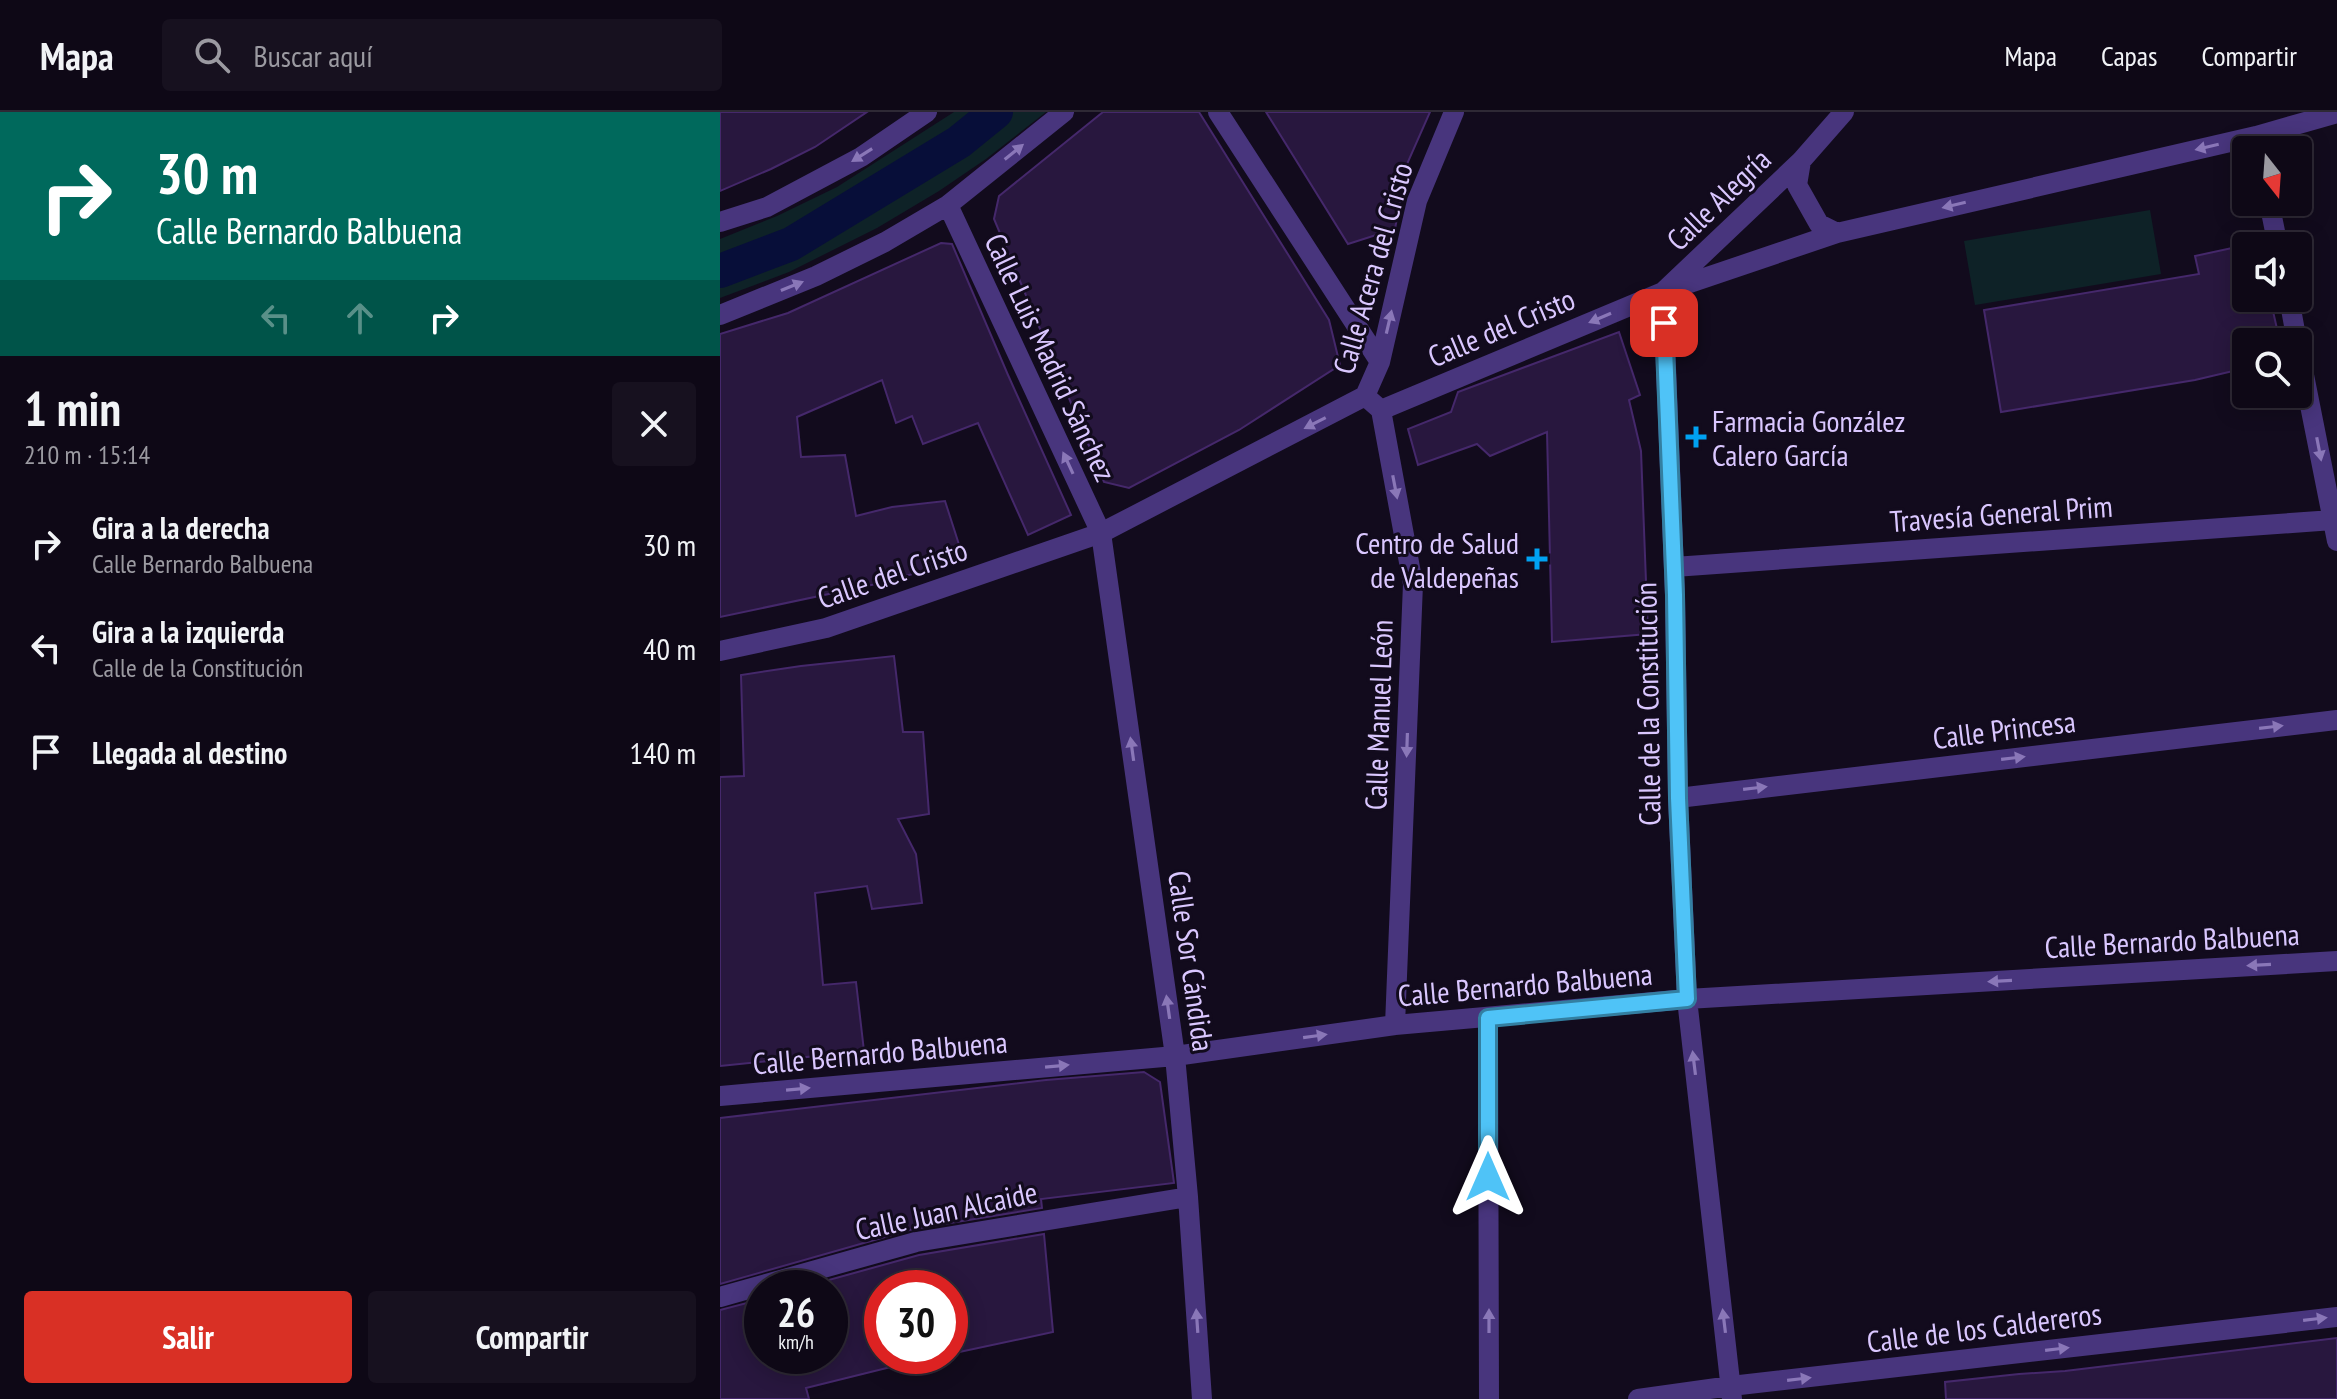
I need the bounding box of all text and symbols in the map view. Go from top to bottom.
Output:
search box [162,19,722,91]
text: Mapa [40,31,114,80]
icon: search [190,33,234,77]
text: Buscar aquí [254,36,373,75]
text: Mapa [2005,37,2057,74]
text: Capas [2101,37,2157,74]
text: Compartir [2201,37,2297,74]
north arrow [2232,136,2312,216]
map controls [2232,136,2312,408]
text: 30 m [156,137,258,209]
street label: Calle Alegría [1658,140,1778,258]
one-way arrow [2195,141,2220,154]
icon: right [24,144,128,248]
one-way arrow [1004,144,1024,161]
one-way arrow [851,148,873,162]
street label: Calle Acera del Cristo [1323,158,1421,378]
one-way arrow [1942,200,1967,212]
text: Calle Bernardo Balbuena [156,207,462,254]
street label: Calle Luis Madrid Sánchez [976,227,1126,487]
button: sound [2232,232,2312,312]
one-way arrow [780,279,804,292]
street label: Calle del Cristo [1422,279,1580,375]
pin [1630,289,1698,357]
icon: left [254,296,298,340]
icon: ahead [338,296,382,340]
icon: right [422,296,466,340]
icon: arrive [1642,301,1686,345]
one-way arrow [1383,310,1396,335]
one-way arrow [1588,312,1612,325]
button: search [2232,328,2312,408]
text: 1 min [24,377,121,439]
button: close [612,382,696,466]
place label: Farmacia González Calero García [1712,401,1905,474]
one-way arrow [1303,416,1326,429]
marker: Farmacia González Calero García [1687,428,1705,446]
one-way arrow [2313,437,2326,462]
text: 210 m · 15:14 [24,438,150,471]
one-way arrow [1061,451,1075,474]
one-way arrow [1390,475,1402,500]
street label: Travesía General Prim [1888,486,2114,540]
text: Gira a la derecha [92,508,270,547]
icon: right [24,522,68,566]
place label: Centro de Salud de Valdepeñas [1355,523,1519,596]
text: 30 m [643,525,696,564]
street label: Calle del Cristo [812,529,972,617]
text: Calle Bernardo Balbuena [92,547,313,580]
marker: Centro de Salud de Valdepeñas [1526,548,1548,570]
street label: Calle de la Constitución [1625,582,1669,826]
text: Gira a la izquierda [92,612,284,651]
street label: Calle Manuel León [1355,619,1401,811]
icon: left [24,626,68,670]
text: 40 m [643,629,696,668]
text: Calle de la Constitución [92,651,303,684]
street label: Calle Princesa [1930,701,2078,757]
one-way arrow [2259,721,2284,734]
icon: arrive [24,730,68,774]
text: Llegada al destino [92,733,287,772]
text: 140 m [630,733,696,772]
one-way arrow [1400,733,1413,758]
one-way arrow [1125,736,1138,761]
one-way arrow [2001,751,2026,764]
one-way arrow [1743,782,1768,795]
street label: Calle Sor Cándida [1160,868,1224,1054]
street label: Calle Bernardo Balbuena [2044,914,2300,966]
street label: Calle Bernardo Balbuena [1396,953,1654,1015]
one-way arrow [2246,959,2271,972]
one-way arrow [1987,975,2012,988]
one-way arrow [1161,994,1174,1019]
street label: Calle Bernardo Balbuena [751,1021,1009,1083]
one-way arrow [1303,1029,1328,1042]
one-way arrow [1687,1050,1700,1075]
one-way arrow [1045,1059,1070,1072]
one-way arrow [786,1082,811,1095]
position arrow [1446,1135,1530,1219]
street label: Calle Juan Alcaide [852,1172,1040,1248]
speed limit sign: 30 [864,1270,968,1374]
text: 26 [777,1286,815,1338]
button: Salir [24,1291,352,1383]
button: Compartir [368,1291,696,1383]
street label: Calle de los Caldereros [1865,1293,2103,1361]
one-way arrow [1190,1308,1203,1333]
one-way arrow [1483,1308,1495,1333]
one-way arrow [1717,1309,1730,1334]
one-way arrow [2303,1313,2328,1326]
text: km/h [778,1329,814,1355]
one-way arrow [2045,1342,2070,1355]
one-way arrow [1787,1372,1812,1385]

